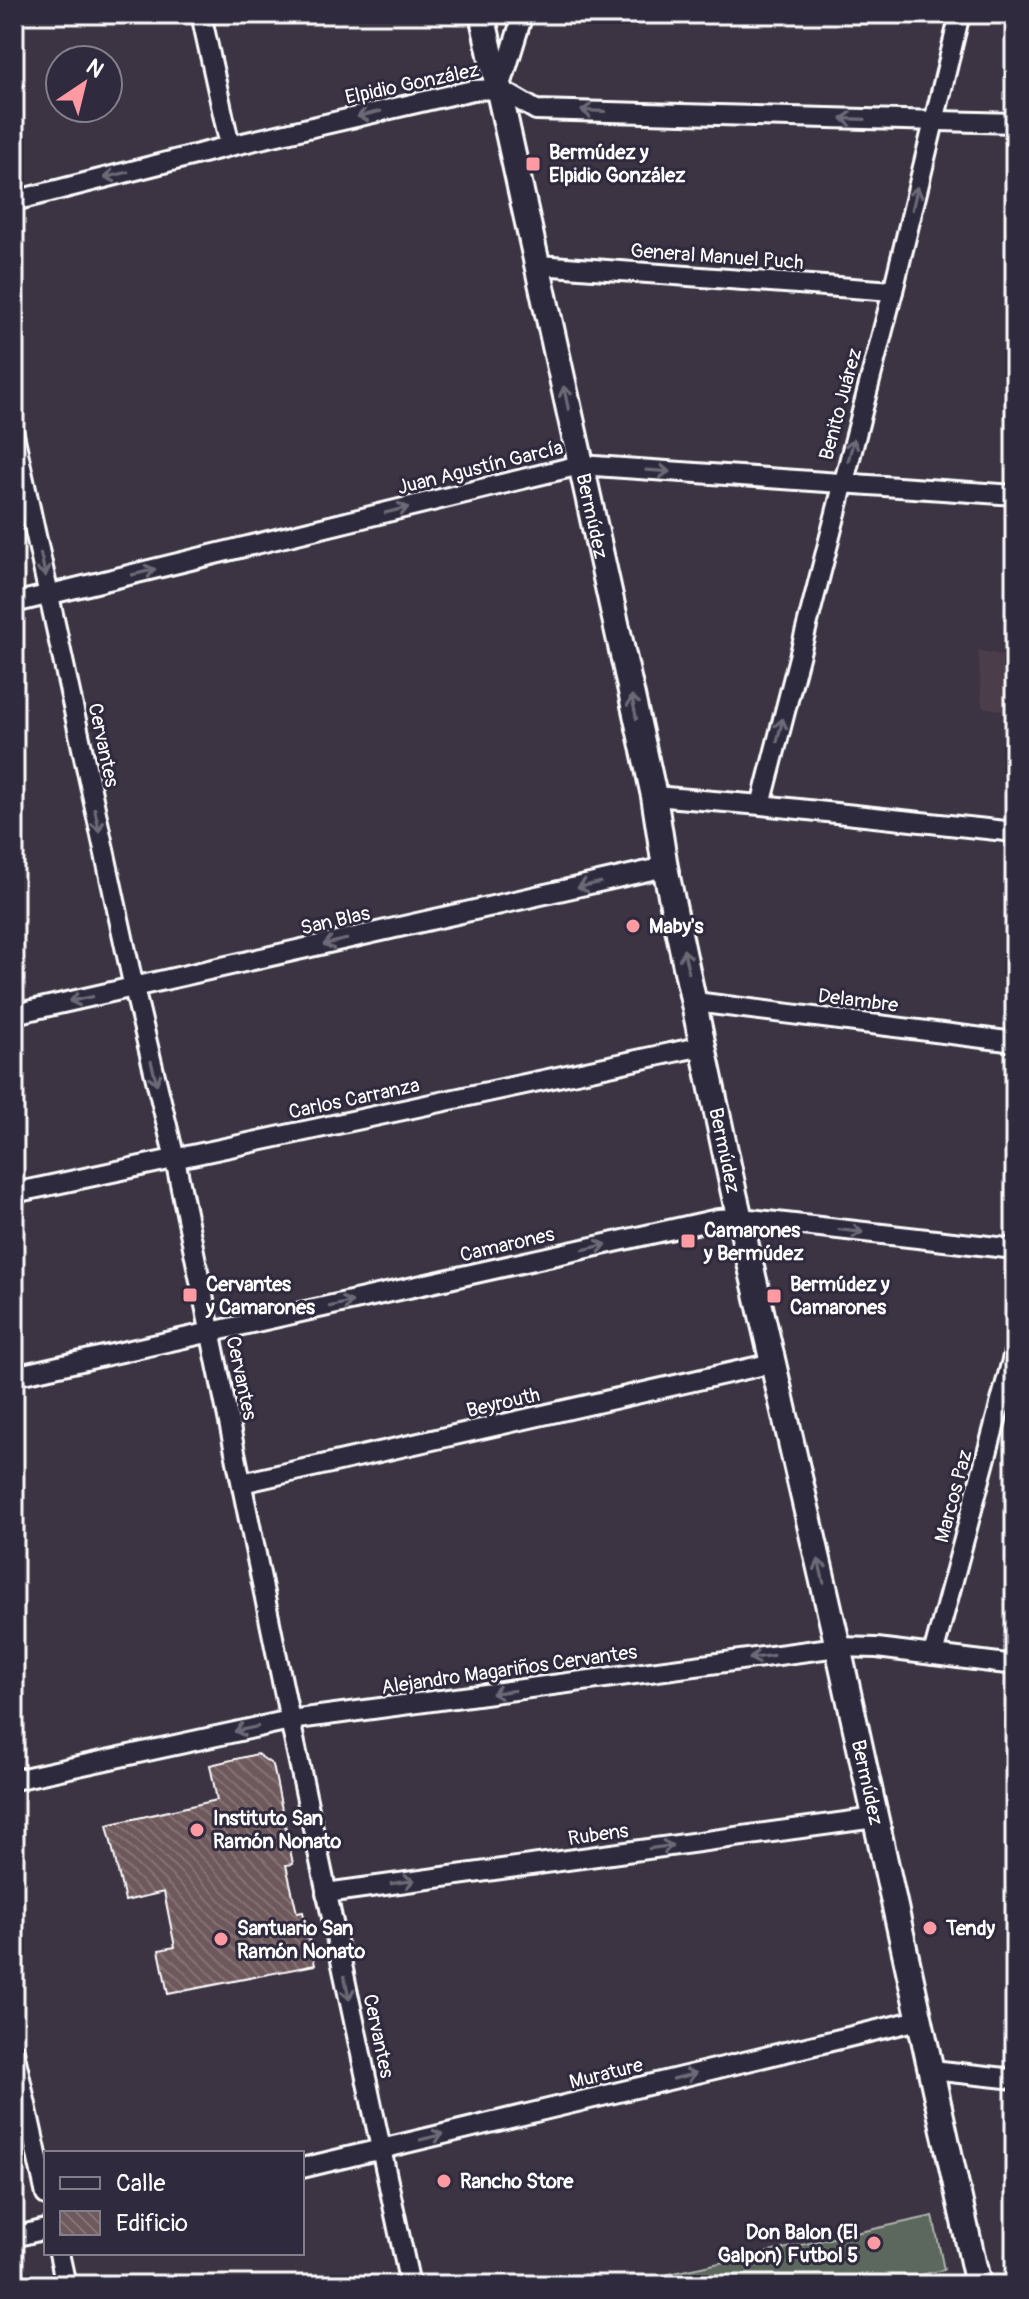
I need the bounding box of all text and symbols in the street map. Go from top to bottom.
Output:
north arrow [44,44,124,124]
text: N [81,53,109,84]
street label: Elpidio González [343,57,481,110]
one-way arrow [580,104,607,119]
one-way arrow [356,107,382,122]
one-way arrow [840,111,867,126]
place label: Bermúdez y Elpidio González [549,140,686,188]
marker: Bermúdez y Elpidio González [524,155,542,173]
one-way arrow [104,168,129,183]
one-way arrow [908,186,923,212]
street label: General Manuel Puch [630,238,804,275]
street label: Benito Juárez [814,345,867,463]
one-way arrow [558,386,573,411]
street label: Juan Agustín García [395,435,566,500]
one-way arrow [845,438,860,464]
one-way arrow [644,464,671,479]
street label: Bermúdez [570,471,613,561]
one-way arrow [383,502,409,517]
one-way arrow [36,552,51,578]
one-way arrow [131,563,157,578]
one-way arrow [626,695,641,720]
street label: Cervantes [82,701,125,789]
one-way arrow [774,717,789,743]
one-way arrow [90,806,105,832]
one-way arrow [576,878,602,893]
street label: San Blas [298,900,372,941]
place label: Maby's [649,914,704,939]
marker: Maby's [624,917,642,935]
one-way arrow [323,935,348,950]
one-way arrow [678,949,693,975]
street label: Delambre [816,983,900,1018]
one-way arrow [69,992,95,1007]
one-way arrow [148,1060,163,1086]
street label: Carlos Carranza [286,1072,422,1125]
street label: Bermúdez [703,1105,746,1195]
place label: Camarones y Bermúdez [703,1218,804,1266]
street label: Camarones [457,1221,557,1267]
one-way arrow [837,1223,864,1238]
marker: Camarones y Bermúdez [679,1232,697,1250]
one-way arrow [582,1239,607,1254]
place label: Cervantes y Camarones [205,1272,315,1320]
place label: Bermúdez y Camarones [790,1272,890,1320]
marker: Cervantes y Camarones [181,1286,199,1304]
marker: Bermúdez y Camarones [765,1287,783,1305]
one-way arrow [328,1296,353,1311]
street label: Cervantes [220,1334,263,1422]
street label: Beyrouth [464,1382,542,1423]
street label: Marcos Paz [929,1447,978,1545]
one-way arrow [813,1558,828,1584]
street label: Alejandro Magariños Cervantes [380,1639,639,1700]
one-way arrow [749,1650,774,1665]
one-way arrow [491,1685,517,1700]
one-way arrow [234,1722,260,1737]
street label: Bermúdez [846,1737,889,1827]
place label: Instituto San Ramón Nonato [213,1806,341,1854]
street label: Rubens [566,1818,630,1851]
marker: Instituto San Ramón Nonato [188,1821,206,1839]
one-way arrow [648,1839,673,1854]
one-way arrow [390,1874,416,1889]
place label: Santuario San Ramón Nonato [237,1916,365,1964]
place label: Tendy [945,1916,995,1941]
marker: Tendy [921,1919,939,1937]
marker: Santuario San Ramón Nonato [212,1930,230,1948]
one-way arrow [340,1975,355,2001]
street label: Cervantes [357,1992,400,2080]
street label: Murature [567,2052,646,2095]
one-way arrow [672,2068,698,2083]
one-way arrow [419,2129,445,2144]
legend [44,2151,304,2255]
text: Calle [116,2169,165,2198]
place label: Rancho Store [460,2169,574,2194]
marker: Rancho Store [435,2172,453,2190]
text: Edificio [116,2209,188,2238]
place label: Don Balon (El Galpon) Futbol 5 [718,2220,858,2268]
marker: Don Balon (El Galpon) Futbol 5 [865,2234,883,2252]

